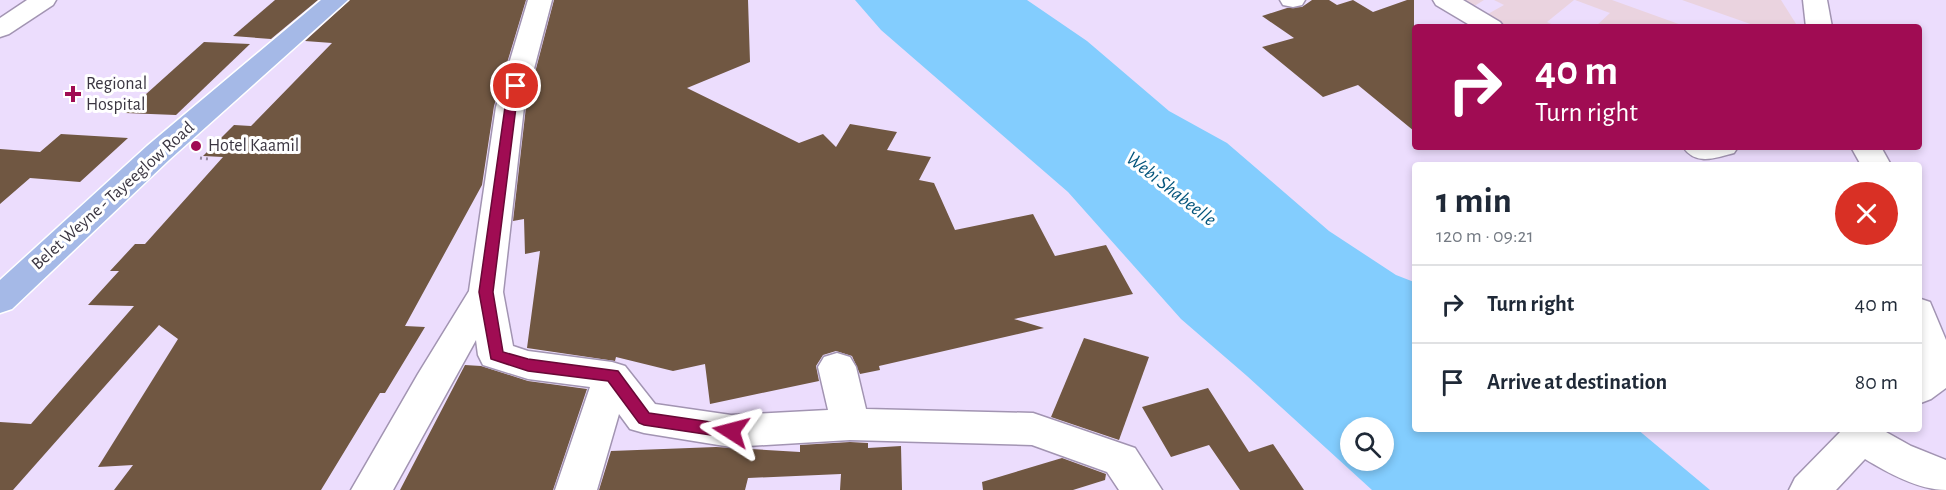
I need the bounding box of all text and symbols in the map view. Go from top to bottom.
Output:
icon: right [1436,48,1514,126]
text: 40 m [1535,50,1618,92]
pin [490,60,541,111]
icon: arrive [499,69,532,102]
place label: Regional Hospital [86,75,147,114]
marker: Regional Hospital [64,85,82,103]
text: Turn right [1535,99,1638,126]
street label: Belet Weyne - Tayeeglow Road [28,118,198,274]
place label: Hotel Kaamil [208,137,299,155]
marker: Hotel Kaamil [189,139,203,153]
water label: Webi Shabeelle [1122,148,1220,230]
button: close [1835,182,1898,245]
text: 1 min [1436,183,1512,219]
text: 120 m · 09:21 [1436,226,1534,246]
icon: right [1436,288,1469,321]
text: Turn right [1487,293,1574,315]
text: 40 m [1855,293,1898,315]
icon: arrive [1436,366,1469,399]
text: Arrive at destination [1487,371,1667,393]
text: 80 m [1855,371,1898,393]
position arrow [699,399,763,463]
map controls [1340,417,1394,471]
button: search [1340,417,1394,471]

